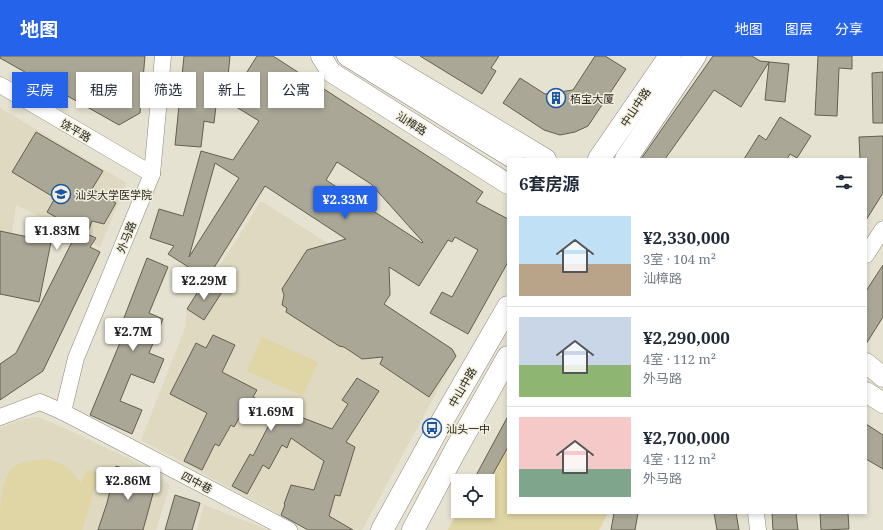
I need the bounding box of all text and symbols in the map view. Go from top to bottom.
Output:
text: 地图 [20,16,58,42]
text: 地图 [735,19,763,38]
text: 图层 [785,19,813,38]
text: 分享 [835,19,863,38]
chip: 买房 [12,72,68,108]
chip: 租房 [76,72,132,108]
chip: 筛选 [140,72,196,108]
chip: 新上 [204,72,260,108]
chip: 公寓 [268,72,324,108]
street label: 中山中路 [616,85,654,129]
building icon: 栢宝大厦 [545,87,567,109]
place label: 栢宝大厦 [570,91,614,106]
street label: 汕樟路 [394,108,430,138]
street label: 饶平路 [58,115,94,145]
icon: filters [833,171,855,193]
text: 6套房源 [519,172,580,195]
school or university icon: 汕头大学医学院 [50,183,72,205]
pin: ¥2.33M [312,186,378,220]
place label: 汕头大学医学院 [75,187,152,202]
text: ¥2.33M [322,190,368,208]
pin: ¥1.83M [24,217,90,251]
street label: 外马路 [113,219,139,255]
text: ¥1.83M [34,221,80,239]
text: ¥2,330,000 [643,226,730,249]
icon: home [551,232,599,280]
text: 3室 · 104 m² [643,250,716,268]
pin: ¥2.29M [171,267,237,301]
text: 汕樟路 [643,269,682,287]
text: ¥2.29M [181,271,227,289]
pin: ¥2.7M [105,318,161,352]
text: ¥2.7M [114,322,152,340]
text: ¥2,290,000 [643,326,730,349]
icon: home [551,333,599,381]
text: 4室 · 112 m² [643,350,716,368]
street label: 中山中路 [445,364,479,410]
text: 外马路 [643,369,682,387]
pin: ¥1.69M [238,398,304,432]
text: ¥1.69M [248,402,294,420]
bus stop icon: 汕头一中 [421,417,443,439]
place label: 汕头一中 [446,421,490,436]
text: ¥2,700,000 [643,426,730,449]
icon: home [551,433,599,481]
text: 4室 · 112 m² [643,450,716,468]
pin: ¥2.86M [95,467,161,501]
street label: 四中巷 [179,468,215,496]
text: 外马路 [643,469,682,487]
text: ¥2.86M [105,471,151,489]
map controls [451,474,495,518]
button: locate [451,474,495,518]

